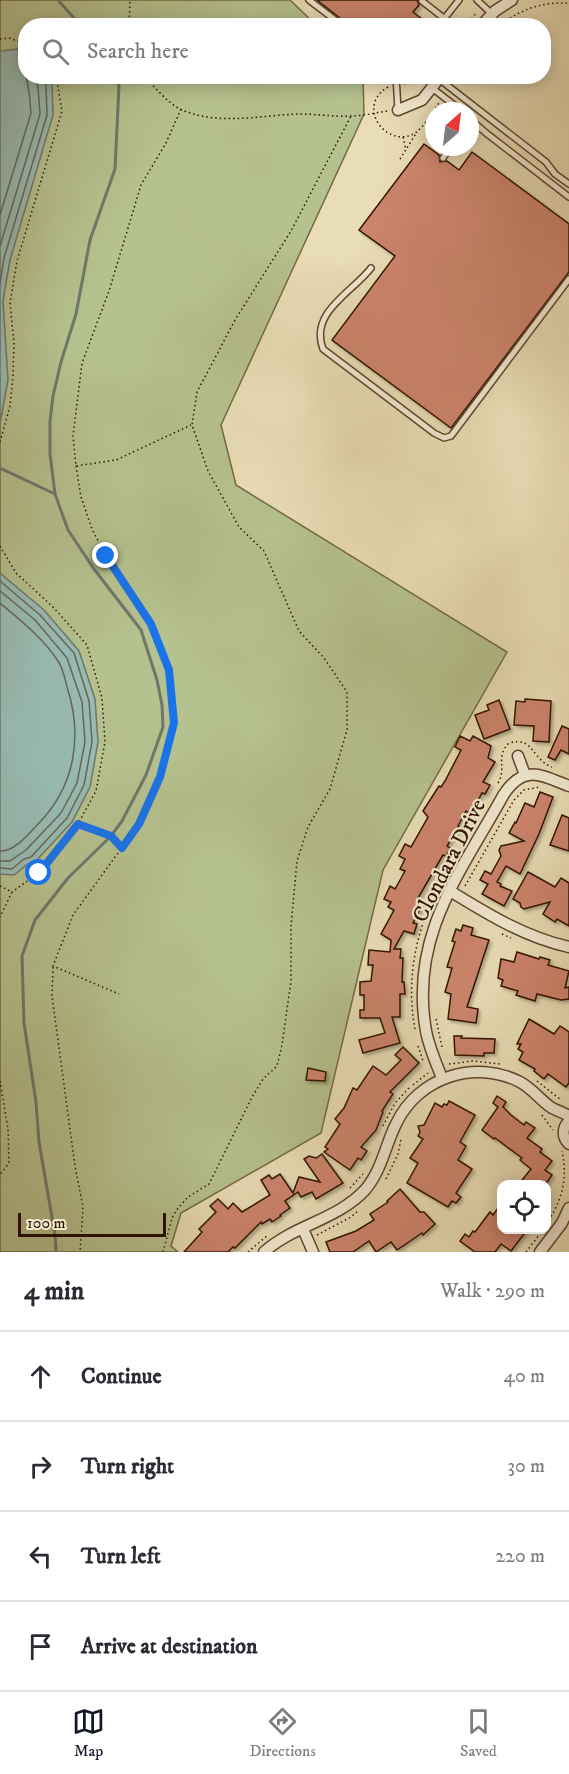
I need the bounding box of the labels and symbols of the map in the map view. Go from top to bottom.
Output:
north arrow [425,102,479,156]
route end [92,542,118,568]
street label: Clondara Drive [407,794,492,927]
route start [25,859,51,885]
scale bar [18,1210,166,1238]

